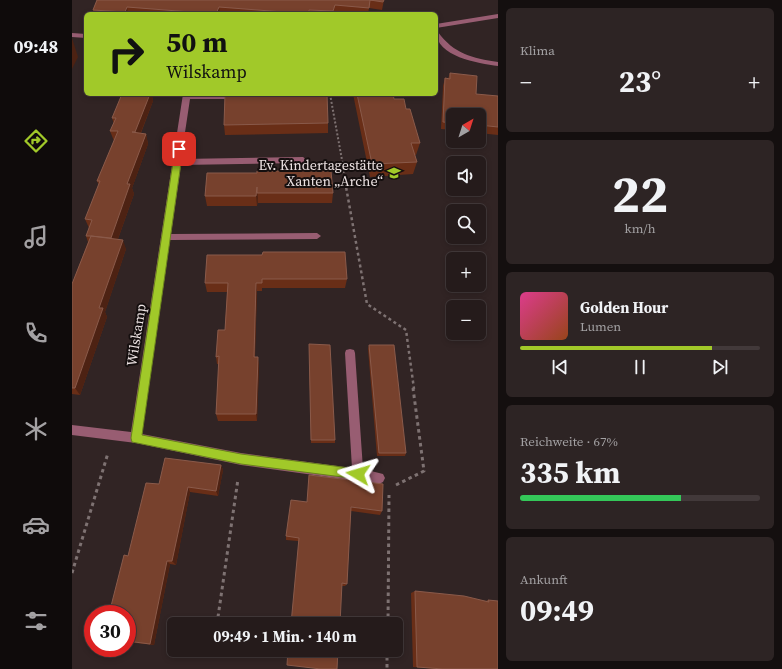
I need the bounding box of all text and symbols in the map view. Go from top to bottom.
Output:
text: 50 m [166,23,228,61]
icon: right [100,28,152,80]
text: 09:48 [14,34,58,59]
text: Klima [520,42,555,59]
text: Wilskamp [166,59,247,84]
text: 23° [619,61,661,102]
text: − [520,67,532,97]
text: + [748,67,760,97]
north arrow [446,108,486,148]
map controls [446,108,486,340]
icon: directions [22,127,50,155]
pin [162,132,196,166]
icon: arrive [168,138,190,160]
place label: Ev. Kindertagestätte Xanten „Arche“ [258,155,383,191]
button: sound [446,156,486,196]
text: 22 [612,158,668,229]
school or university icon: Ev. Kindertagestätte Xanten „Arche“ [386,165,402,181]
button: search [446,204,486,244]
text: km/h [625,220,655,237]
icon: music [22,223,50,251]
button: + [446,252,486,292]
text: Golden Hour [580,297,668,318]
button: − [446,300,486,340]
street label: Wilskamp [121,302,151,368]
text: Lumen [580,318,621,335]
icon: phone [22,319,50,347]
icon: previous [549,356,571,378]
icon: pause [629,356,651,378]
icon: next [709,356,731,378]
icon: climate [22,415,50,443]
text: Reichweite · 67% [520,433,618,450]
text: 335 km [520,452,620,493]
position arrow [337,453,379,495]
icon: car [22,511,50,539]
text: Ankunft [520,571,567,588]
text: 09:49 [520,590,594,631]
speed limit sign: 30 [84,605,136,657]
icon: filters [22,607,50,635]
text: 09:49 · 1 Min. · 140 m [213,626,357,647]

